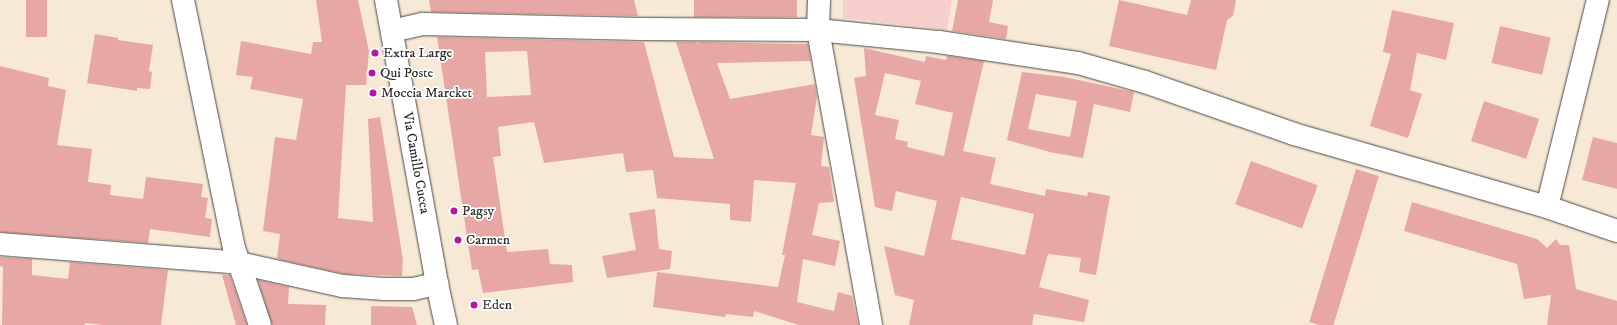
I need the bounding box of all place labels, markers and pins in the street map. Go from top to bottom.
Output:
place label: Extra Large [383,45,452,61]
marker: Extra Large [370,48,380,58]
place label: Qui Poste [380,65,433,81]
marker: Qui Poste [367,68,377,78]
place label: Moccia Marcket [381,85,472,101]
marker: Moccia Marcket [368,88,378,98]
place label: Pagsy [462,203,494,219]
marker: Pagsy [449,206,459,216]
place label: Carmen [466,232,510,248]
marker: Carmen [453,235,463,245]
place label: Eden [482,297,512,313]
marker: Eden [469,300,479,310]

